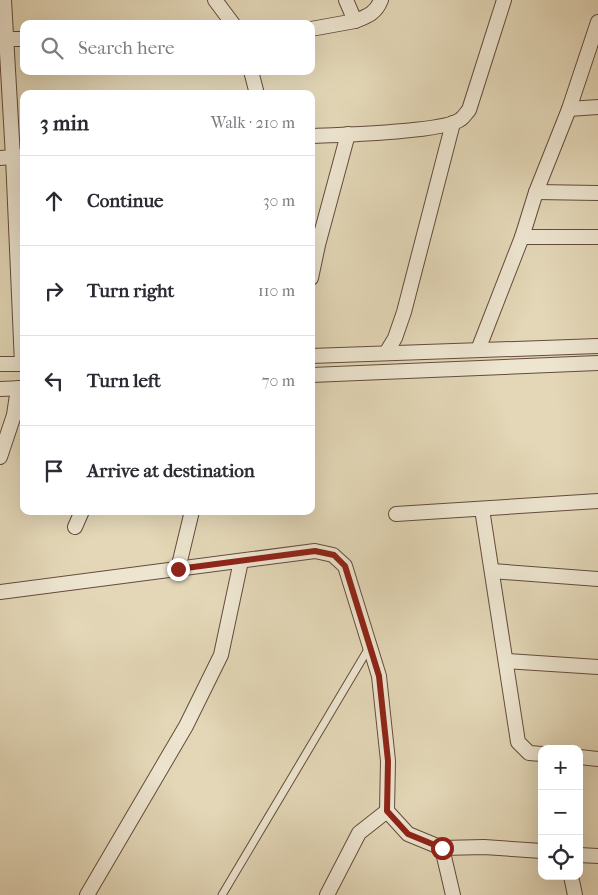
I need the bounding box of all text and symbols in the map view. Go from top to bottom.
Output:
search box [20,20,315,75]
icon: search [38,34,66,62]
text: Search here [78,37,174,59]
text: 3 min [40,111,89,135]
text: Walk · 210 m [211,113,295,132]
icon: ahead [40,187,68,215]
text: Continue [87,190,163,212]
text: 30 m [263,191,295,210]
icon: right [40,277,68,305]
text: Turn right [87,280,174,302]
text: 110 m [258,281,295,300]
icon: left [40,367,68,395]
text: Turn left [87,370,161,392]
text: 70 m [262,371,295,390]
icon: arrive [40,457,68,485]
text: Arrive at destination [87,460,255,482]
route end [167,558,190,581]
map controls [538,745,583,880]
button: + [538,745,583,790]
button: − [538,790,583,835]
button: locate [538,835,583,880]
route start [431,837,454,860]

